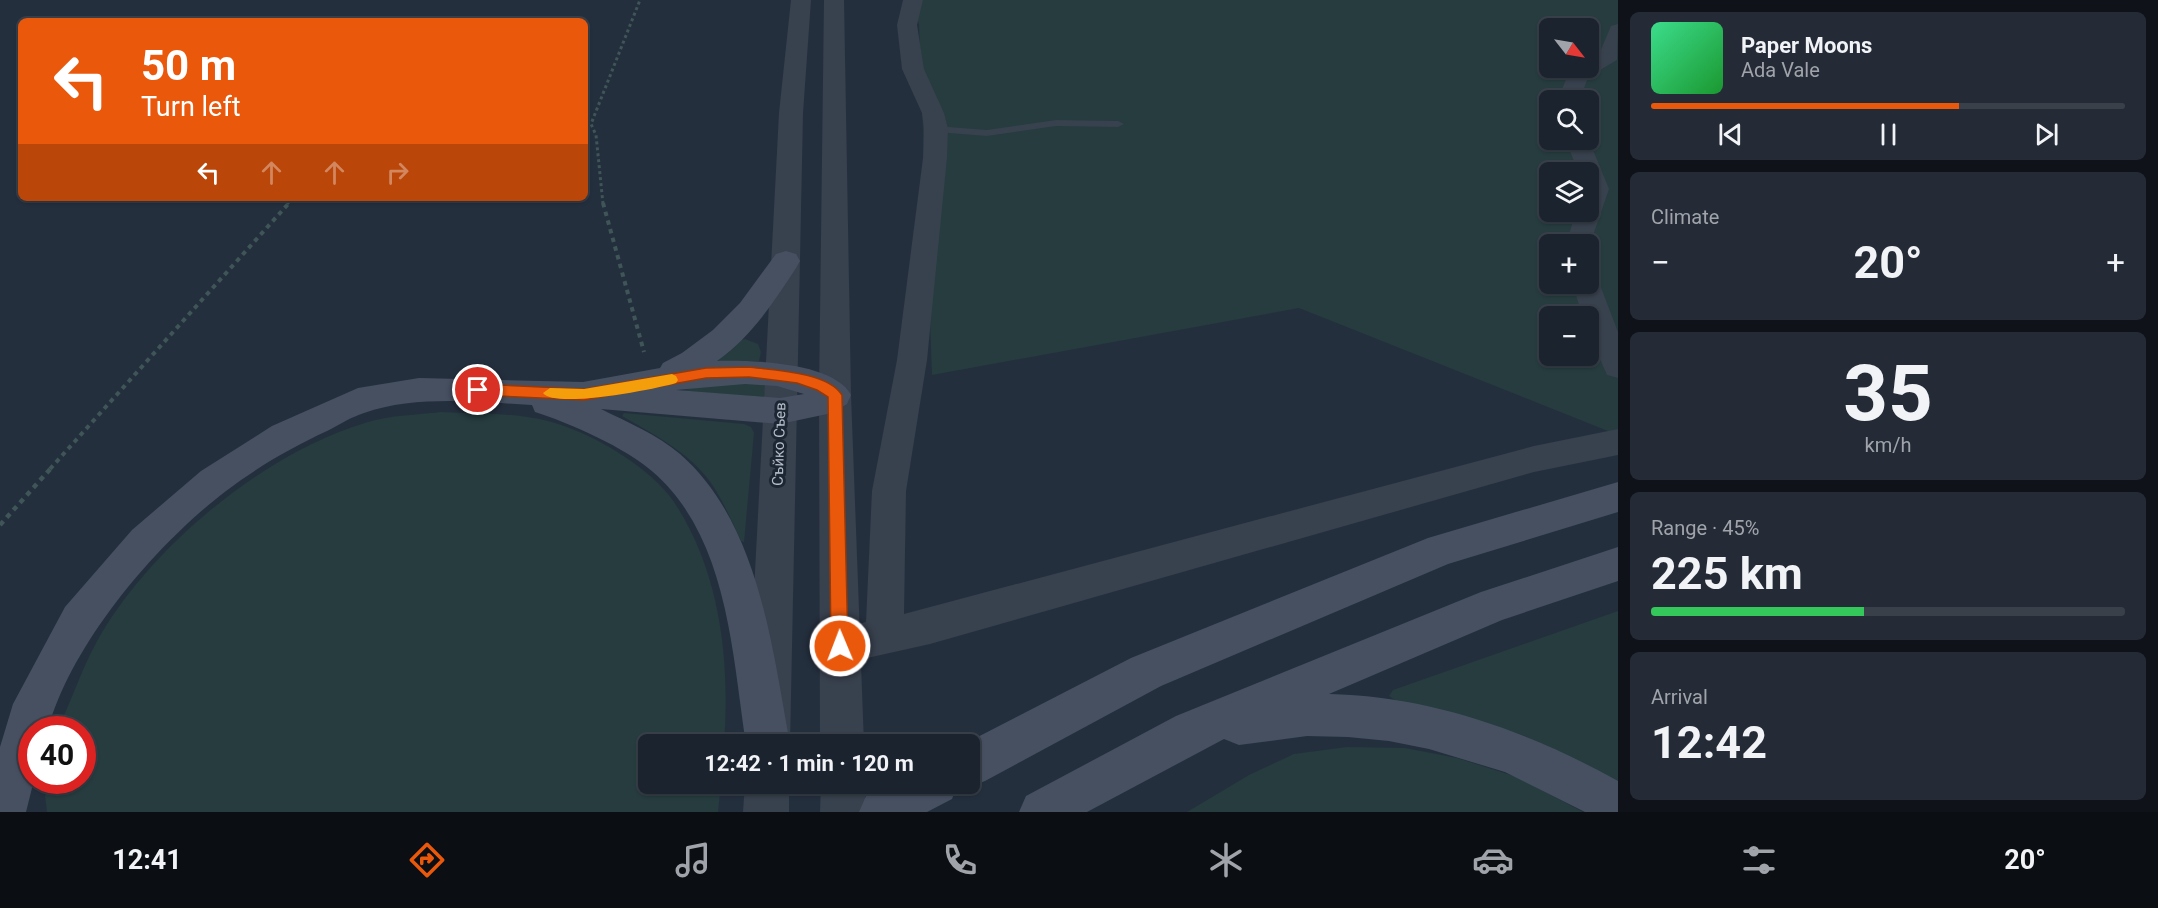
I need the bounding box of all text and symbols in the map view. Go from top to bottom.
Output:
north arrow [1539,18,1599,78]
map controls [1539,18,1599,366]
text: Paper Moons [1741,33,1872,58]
text: 50 m [141,41,236,90]
icon: left [42,42,120,120]
text: Ada Vale [1741,58,1820,82]
button: search [1539,90,1599,150]
text: Turn left [141,91,241,123]
icon: previous [1714,118,1747,151]
icon: pause [1872,118,1905,151]
icon: next [2030,118,2063,151]
icon: left [192,156,225,189]
icon: ahead [255,156,288,189]
icon: ahead [318,156,351,189]
icon: right [381,156,414,189]
button: layers [1539,162,1599,222]
text: Climate [1651,205,1719,229]
button: + [1539,234,1599,294]
text: 20° [1853,236,1923,289]
text: − [1651,243,1670,282]
text: + [2106,243,2125,282]
button: − [1539,306,1599,366]
text: 35 [1843,348,1933,439]
pin [452,364,503,415]
icon: arrive [461,373,494,406]
street label: Съйко Съев [769,402,789,486]
text: km/h [1865,433,1911,457]
text: Range · 45% [1651,516,1759,540]
text: 225 km [1651,547,1803,600]
position arrow [808,614,872,678]
text: Arrival [1651,685,1708,709]
speed limit sign: 40 [18,716,96,794]
text: 12:42 [1651,716,1767,769]
text: 12:42 · 1 min · 120 m [704,751,914,776]
icon: directions [406,839,448,881]
icon: music [672,839,714,881]
icon: phone [939,839,981,881]
icon: climate [1205,839,1247,881]
icon: car [1472,839,1514,881]
icon: filters [1738,839,1780,881]
text: 12:41 [112,844,182,876]
text: 20° [2004,844,2046,876]

